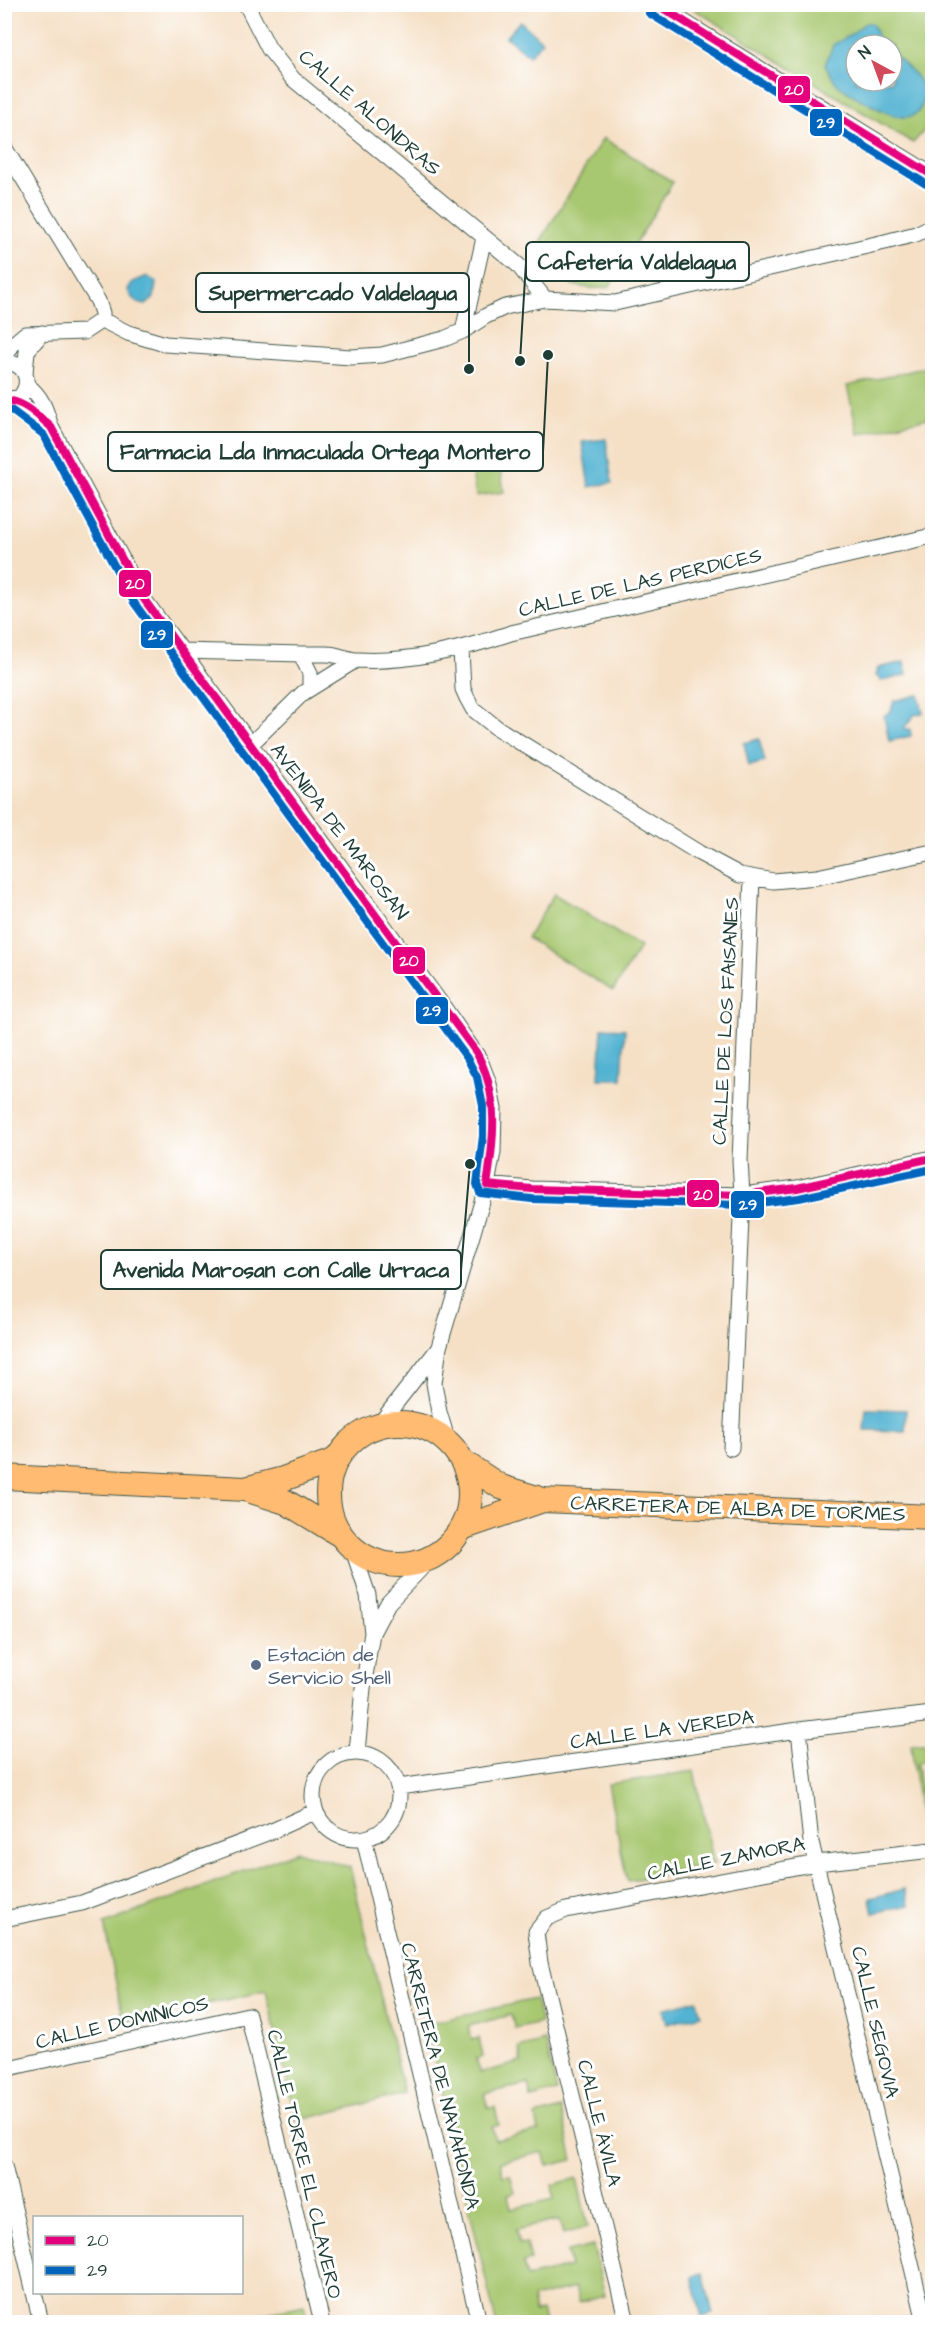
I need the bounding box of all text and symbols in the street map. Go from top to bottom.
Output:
north arrow [844,33,904,93]
text: N [854,41,876,64]
street label: CALLE ALONDRAS [292,43,447,182]
line badge: 20 [777,75,811,104]
text: 20 [783,79,804,101]
line badge: 29 [809,108,843,137]
text: 29 [816,112,835,134]
callout: Cafetería Valdelagua [526,242,749,281]
text: Cafetería Valdelagua [538,248,737,279]
callout: Supermercado Valdelagua [196,273,469,312]
text: Supermercado Valdelagua [208,279,458,310]
callout: Farmacia Lda Inmaculada Ortega Montero [108,432,543,471]
text: Farmacia Lda Inmaculada Ortega Montero [120,438,531,469]
street label: CALLE DE LAS PERDICES [516,541,765,625]
line badge: 20 [118,569,152,598]
text: 20 [124,573,145,595]
line badge: 29 [140,620,174,649]
text: 29 [147,624,166,646]
street label: AVENIDA DE MAROSAN [263,737,415,926]
street label: CALLE DE LOS FAISANES [706,896,746,1146]
line badge: 20 [392,946,426,975]
text: 20 [398,950,419,972]
line badge: 29 [415,996,449,1025]
text: 29 [422,1000,441,1022]
line badge: 20 [686,1179,720,1208]
text: 20 [692,1184,713,1206]
line badge: 29 [730,1190,765,1219]
text: 29 [738,1194,757,1216]
callout: Avenida Marosan con Calle Urraca [101,1250,461,1289]
text: Avenida Marosan con Calle Urraca [113,1256,450,1285]
street label: CARRETERA DE ALBA DE TORMES [570,1489,906,1529]
place label: Estación de Servicio Shell [268,1641,391,1692]
marker: Estación de Servicio Shell [249,1658,263,1672]
street label: CALLE LA VEREDA [568,1703,756,1757]
street label: CALLE ZAMORA [645,1830,808,1888]
street label: CARRETERA DE NAVAHONDA [393,1940,487,2213]
street label: CALLE SEGOVIA [844,1944,906,2101]
street label: CALLE DOMINICOS [33,1989,211,2056]
street label: CALLE TORRE EL CLAVERO [259,2027,349,2301]
street label: CALLE ÁVILA [570,2057,628,2190]
legend [33,2216,243,2294]
text: 20 [87,2228,109,2253]
text: 29 [87,2258,108,2283]

